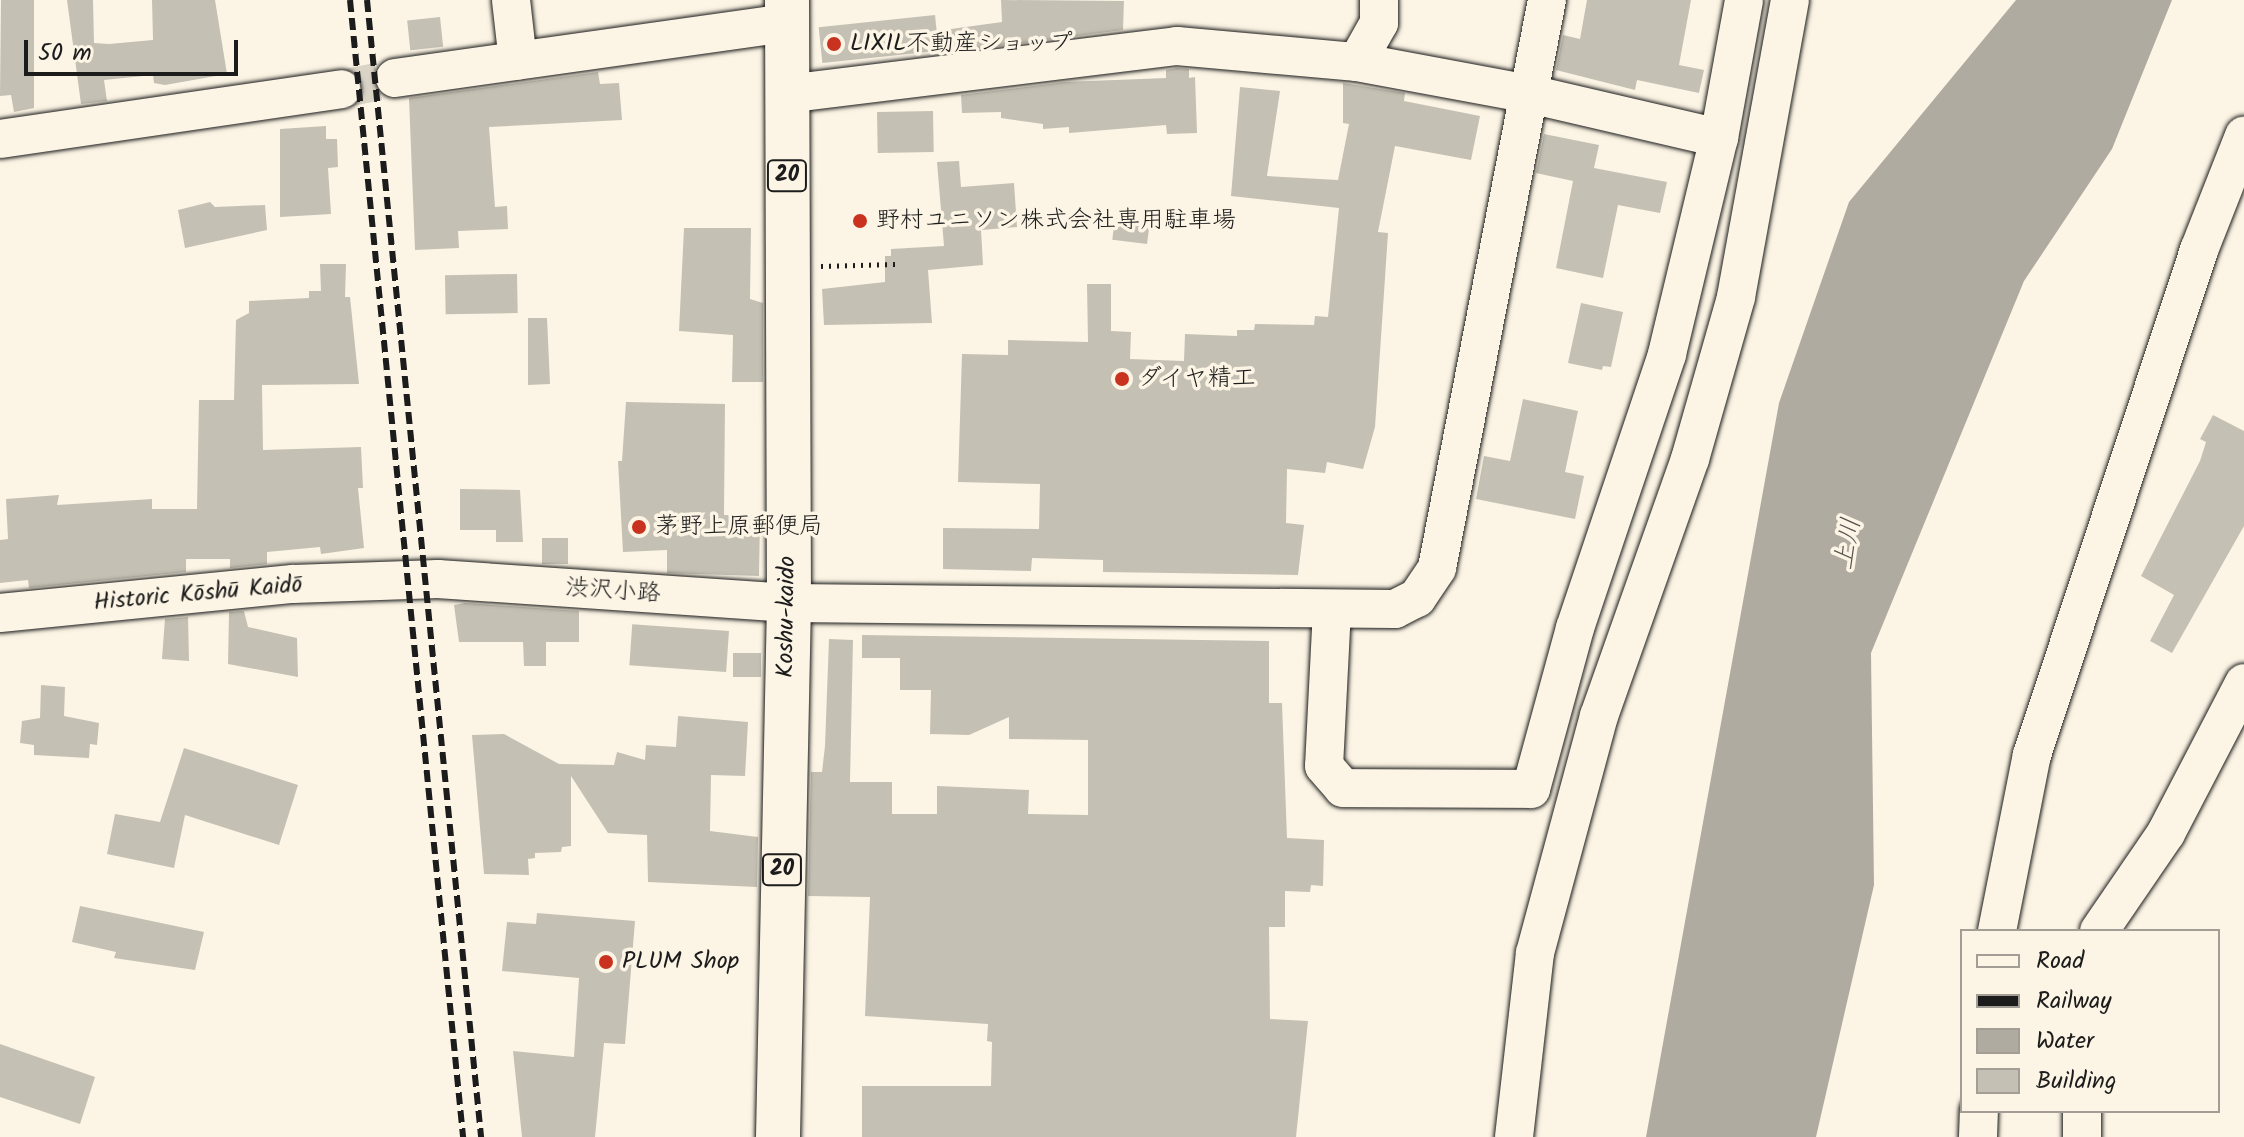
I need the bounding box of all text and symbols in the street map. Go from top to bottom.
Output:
scale bar [28,24,242,74]
place label: LIXIL不動産ショップ [850,30,1074,58]
text: 50 m [38,34,92,73]
marker: LIXIL不動産ショップ [825,35,843,53]
road number: 20 [765,158,809,194]
place label: 野村ユニソン株式会社専用駐車場 [876,207,1236,235]
marker: 野村ユニソン株式会社専用駐車場 [851,212,869,230]
place label: ダイヤ精工 [1138,365,1258,393]
marker: ダイヤ精工 [1113,370,1131,388]
place label: 茅野上原郵便局 [655,513,823,541]
water label: 上川 [1829,516,1869,572]
marker: 茅野上原郵便局 [630,518,648,536]
street label: Koshu-kaido [772,556,802,678]
street label: Historic Kōshū Kaidō [92,571,304,617]
street label: 渋沢小路 [564,573,662,609]
road number: 20 [760,852,804,888]
legend [1960,929,2220,1113]
text: Road [2036,942,2084,981]
place label: PLUM Shop [622,948,739,976]
marker: PLUM Shop [597,953,615,971]
text: Railway [2036,982,2112,1021]
text: Water [2036,1022,2094,1061]
text: Building [2036,1062,2116,1101]

